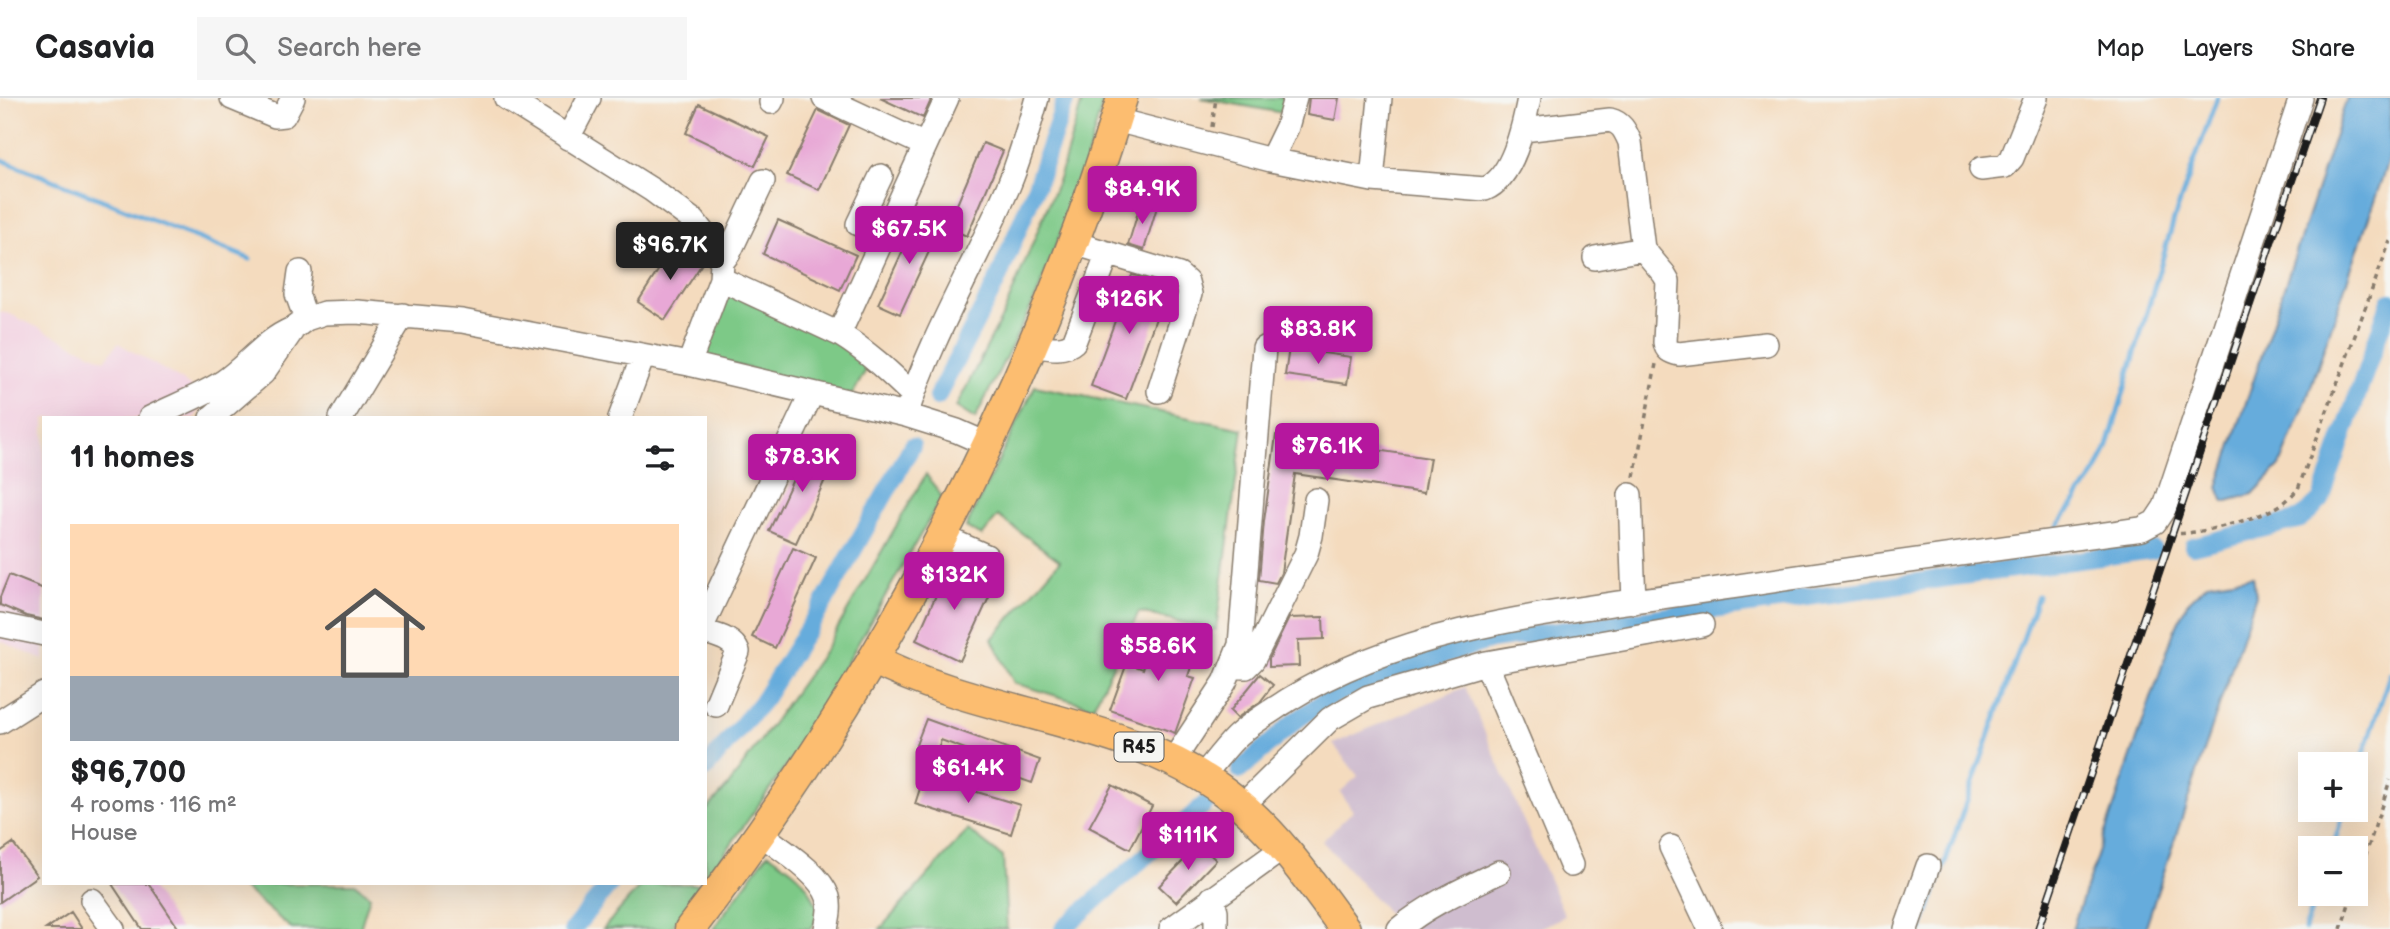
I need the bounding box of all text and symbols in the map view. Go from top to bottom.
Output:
search box [197,17,687,80]
text: Casavia [35,28,155,68]
icon: search [221,29,259,67]
text: Search here [277,33,421,64]
text: Map [2096,34,2144,63]
text: Layers [2182,34,2253,63]
text: Share [2291,34,2355,63]
pin: $84.9K [1085,166,1199,226]
text: $84.9K [1104,175,1180,203]
pin: $67.5K [852,206,966,266]
text: $67.5K [871,215,947,243]
pin: $96.7K [613,222,727,282]
text: $96.7K [632,231,708,259]
pin: $126K [1080,276,1178,336]
text: $126K [1095,285,1163,313]
pin: $83.8K [1261,306,1375,366]
text: $83.8K [1280,315,1356,343]
pin: $76.1K [1270,424,1384,483]
text: $76.1K [1291,432,1363,460]
pin: $78.3K [745,434,859,494]
icon: filters [641,439,679,477]
text: 11 homes [70,440,194,476]
text: $78.3K [764,443,840,471]
pin: $132K [905,552,1003,612]
text: $132K [920,561,988,589]
icon: home [312,570,438,696]
pin: $58.6K [1101,624,1215,683]
text: $58.6K [1120,632,1196,660]
road number: R45 [1114,732,1164,762]
pin: $61.4K [911,746,1025,805]
map controls [2298,752,2368,906]
button: + [2298,752,2368,822]
text: $61.4K [931,754,1005,782]
text: $96,700 [70,755,186,791]
text: 4 rooms · 116 m² [70,791,237,819]
pin: $111K [1139,812,1237,872]
text: House [70,819,137,847]
text: $111K [1158,821,1218,849]
button: − [2298,836,2368,906]

